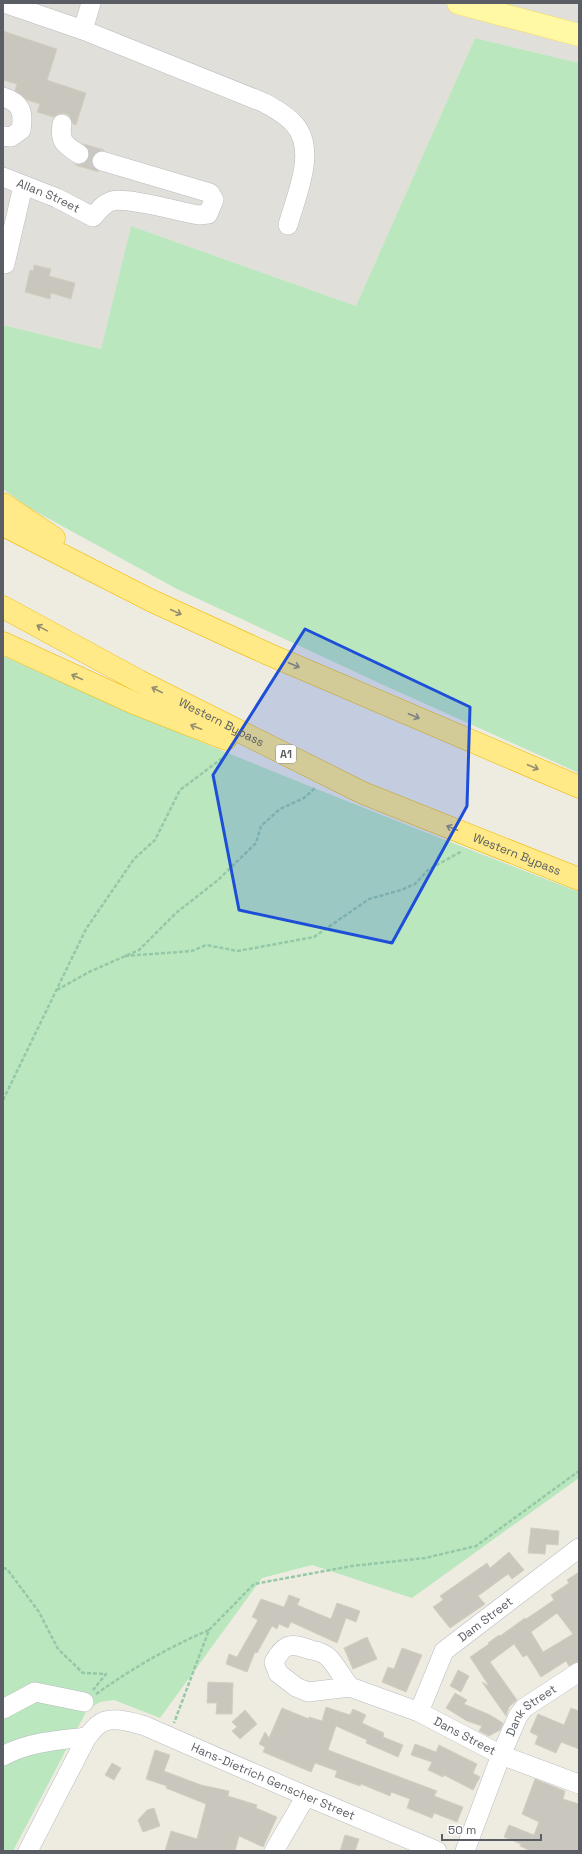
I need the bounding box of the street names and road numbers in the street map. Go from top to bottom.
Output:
street label: Allan Street [14,175,83,217]
street label: Western Bypass [176,694,267,750]
road number: A1 [276,745,296,763]
street label: Western Bypass [471,830,563,879]
street label: Dam Street [455,1593,516,1645]
street label: Dank Street [502,1681,559,1739]
street label: Dans Street [431,1713,499,1759]
street label: Hans-Dietrich Genscher Street [189,1739,358,1824]

